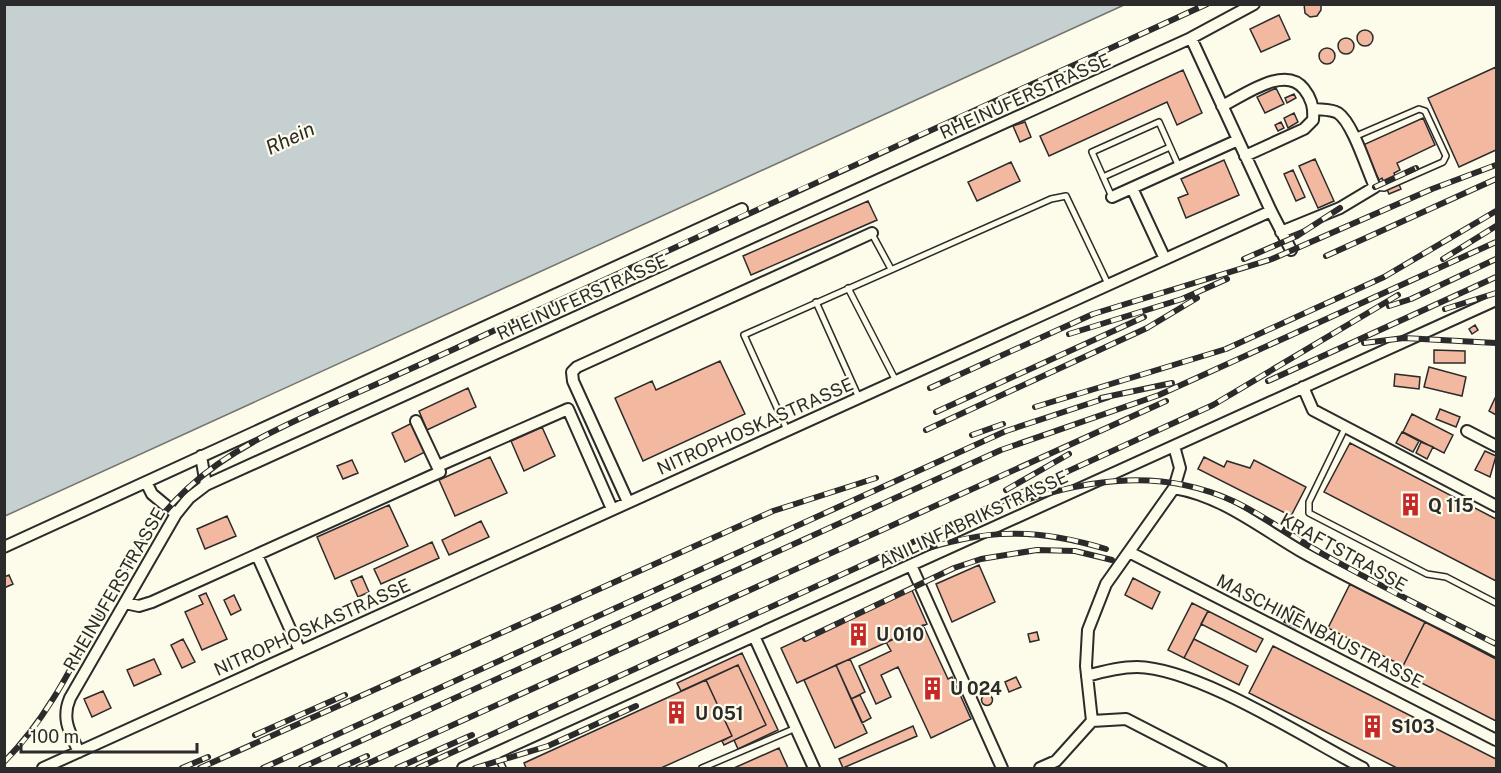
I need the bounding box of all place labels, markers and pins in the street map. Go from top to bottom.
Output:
building icon: Q 115 [1397,492,1423,518]
place label: Q 115 [1428,495,1474,516]
building icon: U 010 [845,621,871,647]
place label: U 010 [876,624,924,645]
building icon: U 024 [919,675,945,701]
place label: U 024 [950,678,1002,699]
building icon: U 051 [664,700,690,726]
place label: U 051 [695,703,744,724]
building icon: S103 [1360,713,1386,739]
place label: S103 [1391,716,1435,737]

